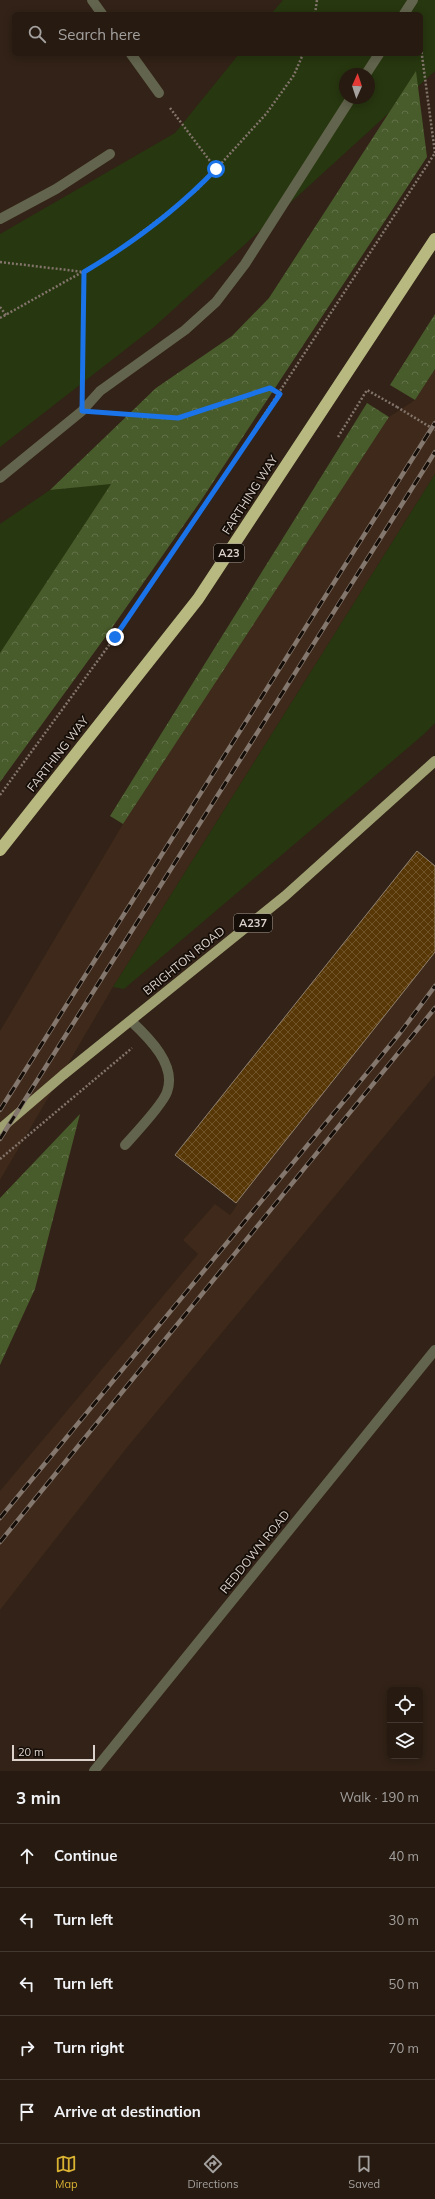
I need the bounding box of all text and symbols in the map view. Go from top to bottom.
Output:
search box [12,12,423,56]
icon: search [26,23,48,45]
text: Search here [58,25,140,44]
north arrow [339,68,375,104]
route start [207,160,225,178]
street label: FARTHING WAY [218,452,281,537]
road number: A23 [214,544,244,562]
route end [106,628,124,646]
street label: FARTHING WAY [24,713,92,794]
road number: A237 [234,914,272,932]
street label: BRIGHTON ROAD [140,923,228,998]
street label: REDDOWN ROAD [216,1507,293,1596]
map controls [387,1687,423,1759]
button: locate [387,1687,423,1723]
button: layers [387,1723,423,1759]
scale bar [12,1743,95,1762]
text: 20 m [18,1745,44,1759]
text: 3 min [16,1787,61,1808]
text: Walk · 190 m [340,1789,419,1805]
icon: ahead [16,1845,38,1867]
text: Continue [54,1846,117,1865]
text: 40 m [389,1848,419,1864]
icon: left [16,1909,38,1931]
text: Turn left [54,1910,113,1929]
text: 30 m [389,1912,419,1928]
icon: left [16,1973,38,1995]
text: Turn left [54,1974,113,1993]
text: 50 m [389,1976,419,1992]
icon: right [16,2037,38,2059]
text: Turn right [54,2038,124,2057]
text: 70 m [389,2040,419,2056]
icon: arrive [16,2101,38,2123]
text: Arrive at destination [54,2102,201,2121]
tab: Map [55,2153,78,2191]
tab: Directions [188,2153,238,2191]
tab: Saved [348,2153,380,2191]

